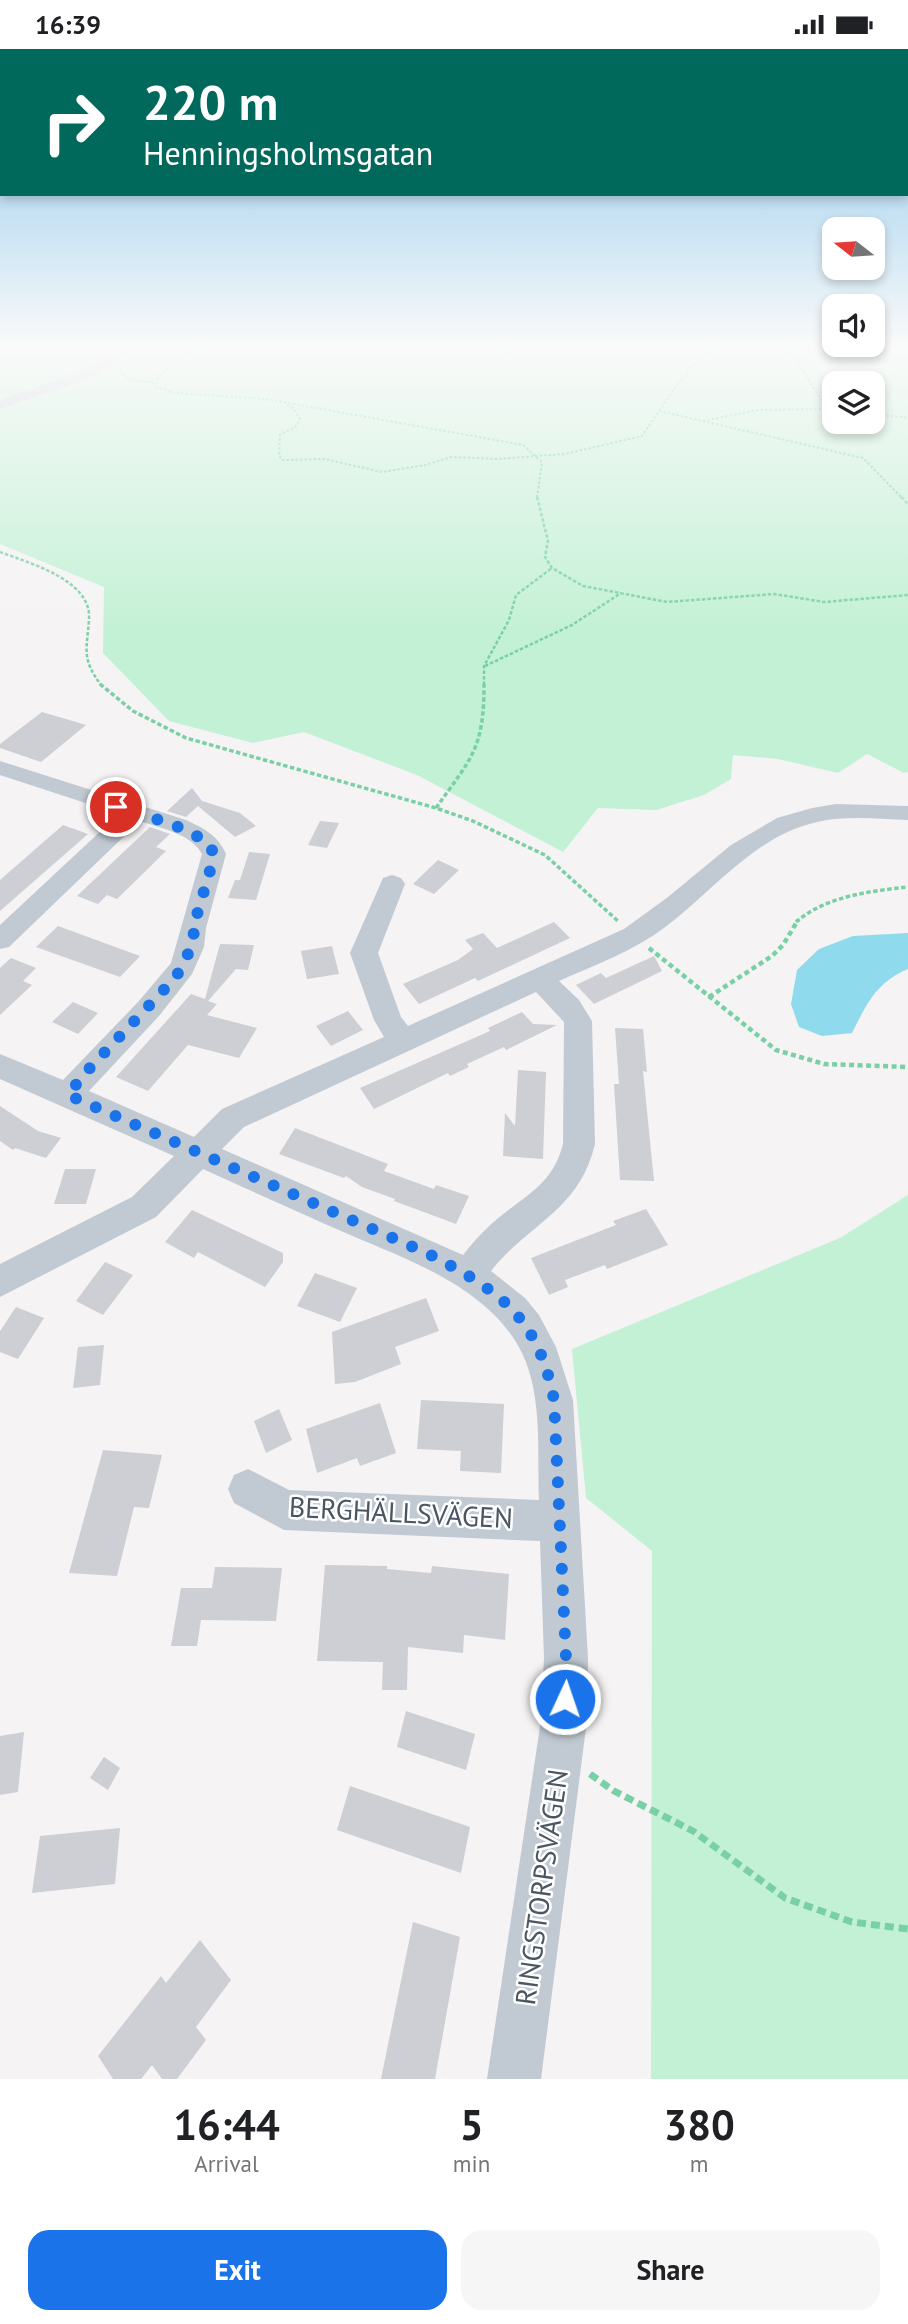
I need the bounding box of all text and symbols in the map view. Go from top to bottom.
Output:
text: 16:39 [35,8,101,41]
text: 220 m [143,70,278,134]
icon: right [28,77,119,168]
text: Henningsholmsgatan [143,132,433,174]
north arrow [822,217,886,280]
map controls [822,217,885,434]
button: sound [822,294,885,357]
button: layers [822,371,885,434]
pin [86,777,146,837]
icon: arrive [97,788,135,826]
street label: BERGHÄLLSVÄGEN [288,1488,514,1536]
position arrow [528,1662,602,1736]
street label: RINGSTORPSVÄGEN [506,1767,576,2007]
text: 16:44 [173,2097,280,2152]
text: 5 [460,2097,483,2152]
text: 380 [663,2097,735,2152]
text: Arrival [194,2149,259,2178]
text: min [453,2149,490,2178]
text: m [690,2149,708,2178]
button: Exit [28,2230,447,2310]
button: Share [461,2230,880,2310]

